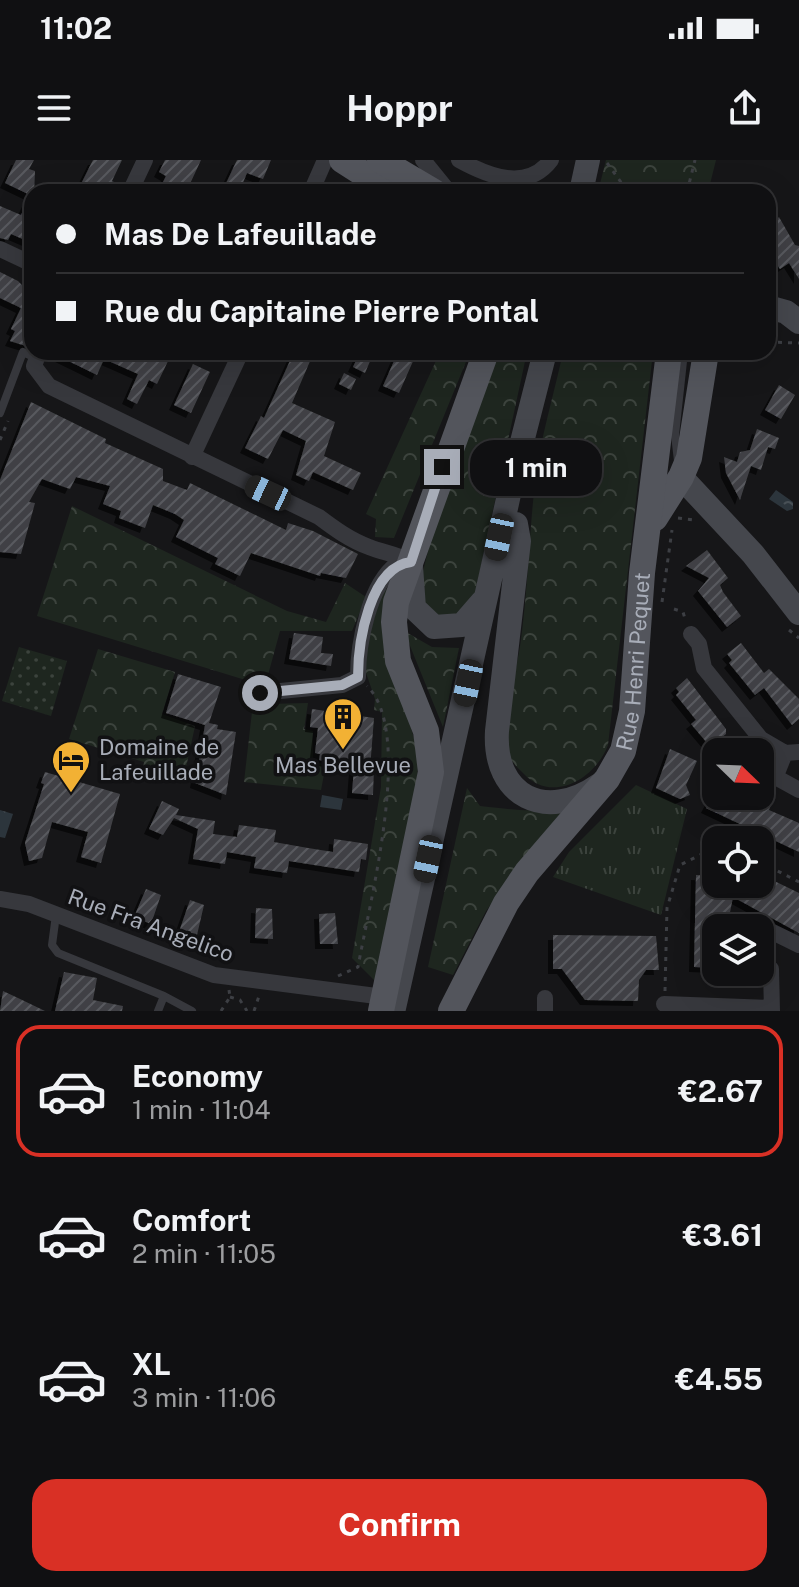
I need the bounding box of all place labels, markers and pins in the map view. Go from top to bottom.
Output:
building icon: Mas Bellevue [322,696,364,751]
place label: Domaine de Lafeuillade [99,734,219,785]
hotel icon: Domaine de Lafeuillade [50,739,92,794]
place label: Mas Bellevue [275,752,411,778]

